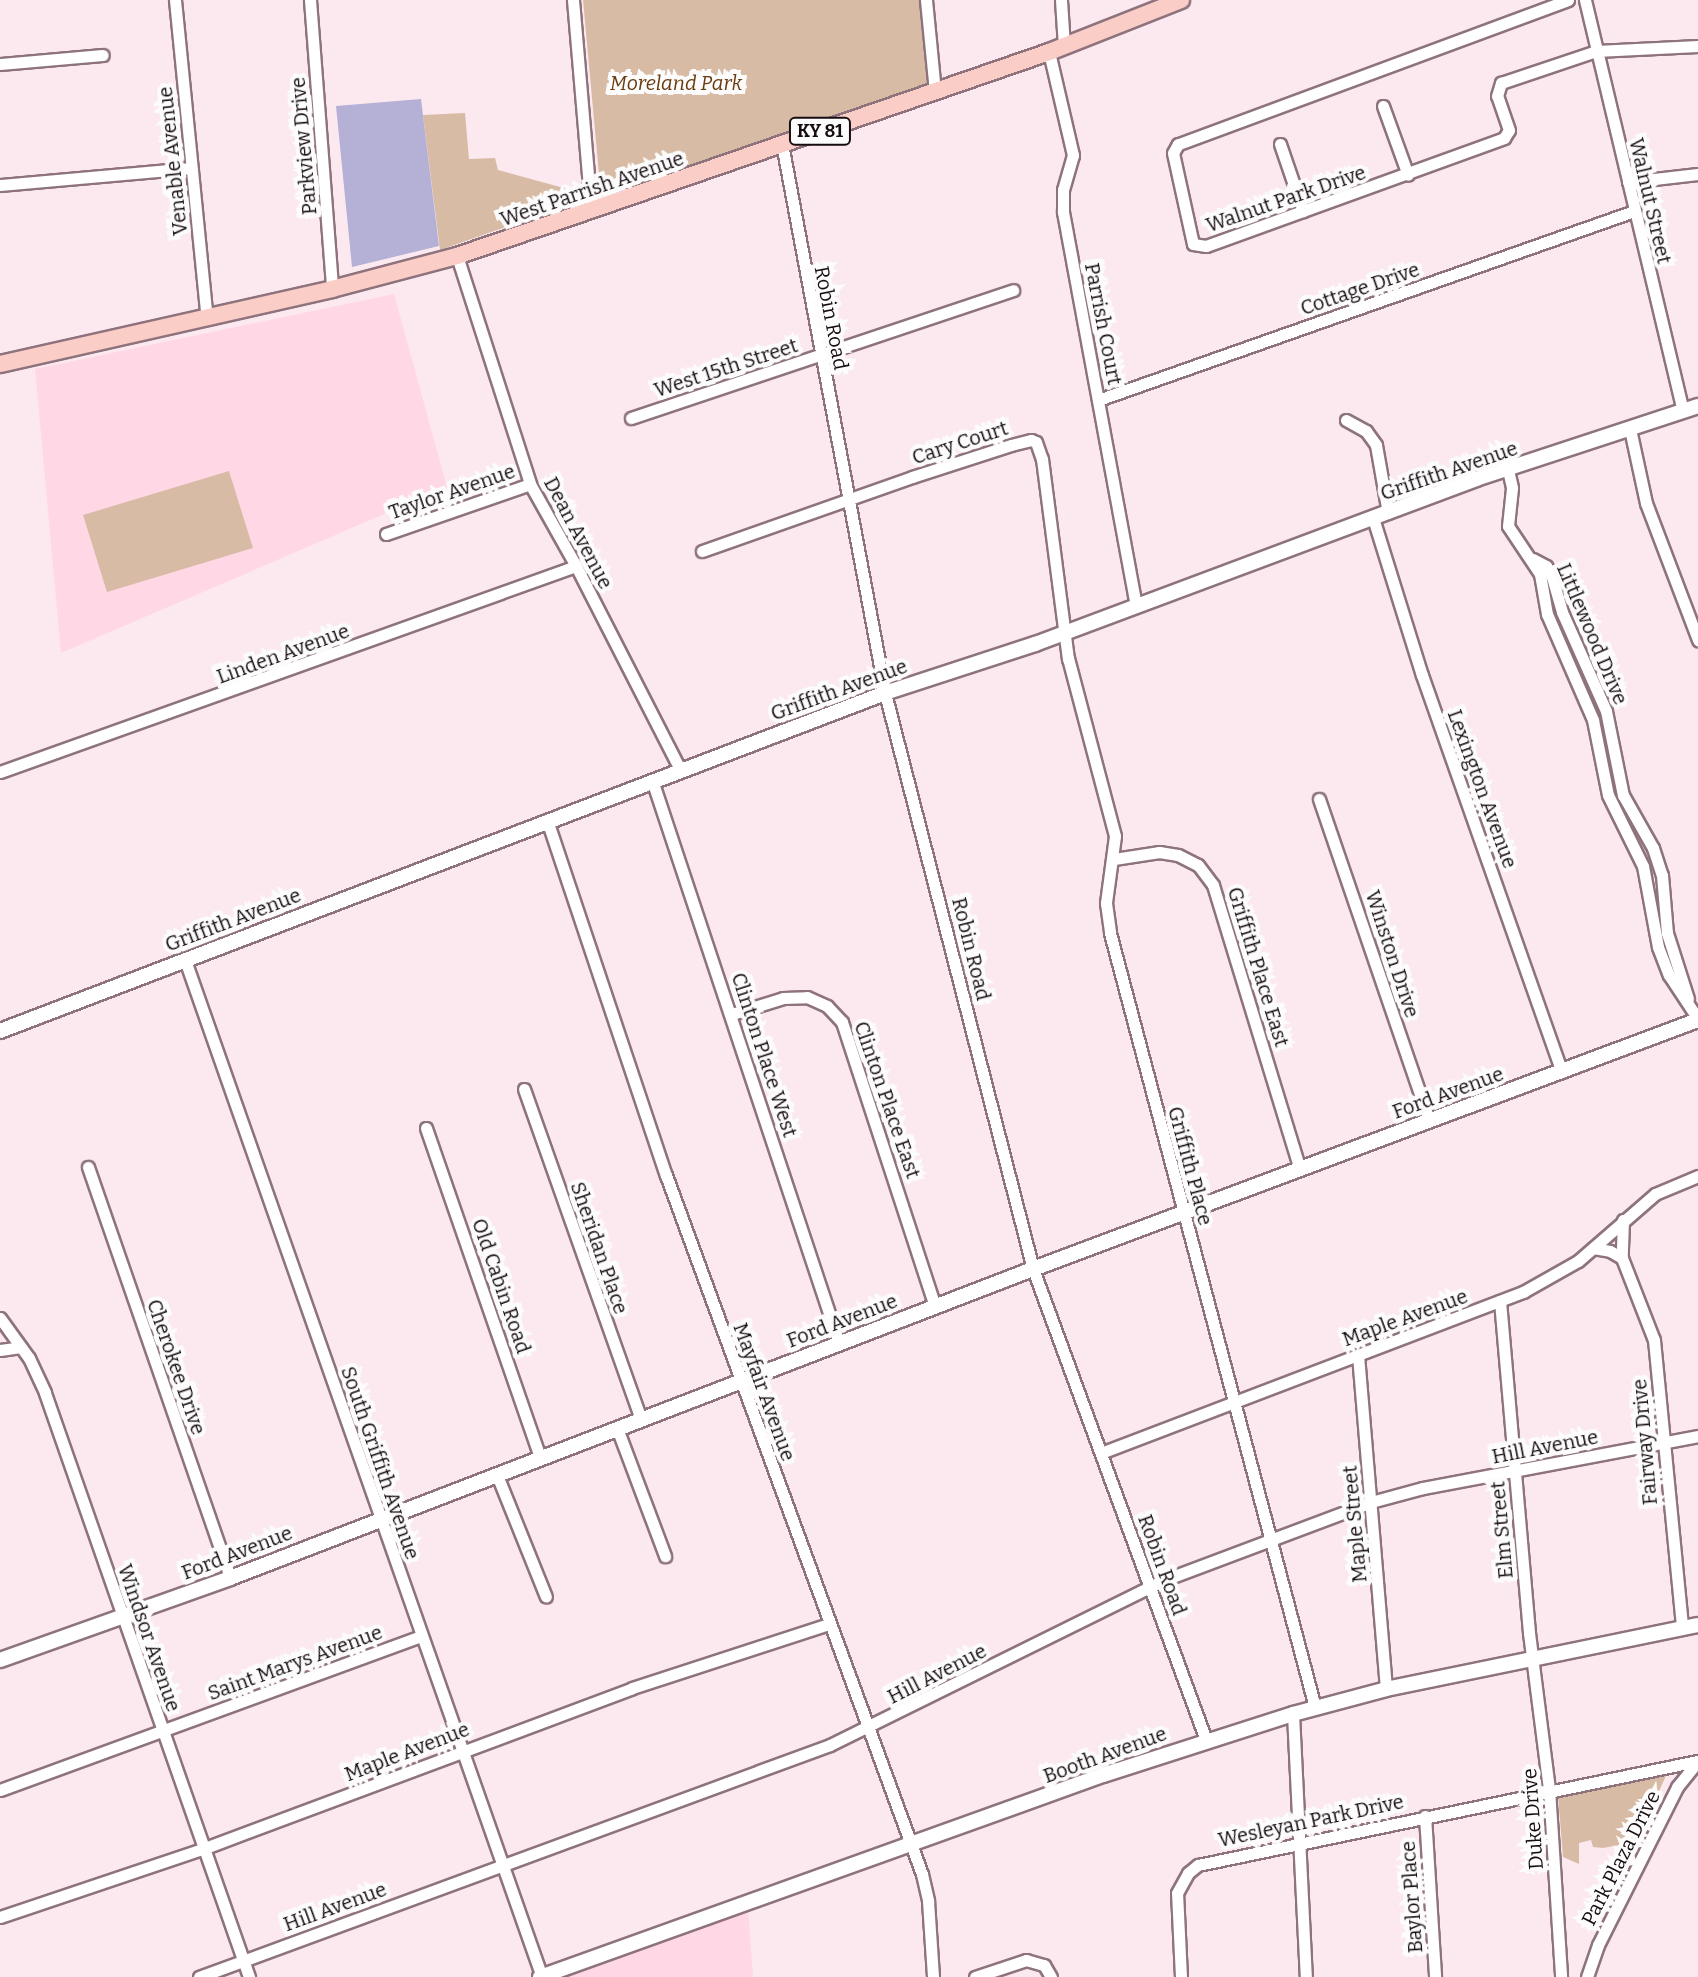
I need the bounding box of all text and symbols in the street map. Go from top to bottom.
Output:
park label: Moreland Park [610,71,742,95]
street label: Parkview Drive [286,76,322,216]
street label: Venable Avenue [153,85,193,237]
road number: KY 81 [788,117,852,145]
street label: Walnut Street [1624,136,1676,266]
street label: West Parrish Avenue [497,146,687,232]
street label: Walnut Park Drive [1203,160,1369,238]
street label: Cottage Drive [1297,257,1423,321]
street label: Parrish Court [1079,261,1127,387]
street label: Robin Road [809,264,853,372]
street label: West 15th Street [651,333,801,403]
street label: Cary Court [909,416,1011,470]
street label: Griffith Avenue [1377,436,1521,506]
street label: Taylor Avenue [386,459,518,525]
street label: Dean Avenue [539,473,617,593]
street label: Littlewood Drive [1551,560,1633,708]
street label: Linden Avenue [214,619,352,689]
street label: Griffith Avenue [768,654,910,726]
street label: Lexington Avenue [1442,706,1522,872]
street label: Griffith Avenue [162,883,304,957]
street label: Griffith Place East [1222,884,1294,1050]
street label: Winston Drive [1360,887,1424,1021]
street label: Robin Road [947,895,995,1003]
street label: Clinton Place West [726,970,802,1140]
street label: Clinton Place East [849,1018,925,1182]
street label: Ford Avenue [1389,1062,1507,1124]
street label: Griffith Place [1163,1104,1217,1228]
street label: Sheridan Place [565,1179,633,1317]
street label: Old Cabin Road [467,1215,535,1357]
street label: Maple Avenue [1339,1284,1471,1352]
street label: Ford Avenue [783,1289,901,1353]
street label: Cherokee Drive [142,1296,210,1438]
street label: Mayfair Avenue [728,1320,800,1464]
street label: South Griffith Avenue [336,1363,424,1563]
street label: Fairway Drive [1628,1378,1662,1506]
street label: Hill Avenue [1490,1425,1600,1469]
street label: Maple Street [1338,1464,1372,1584]
street label: Elm Street [1486,1480,1518,1580]
street label: Robin Road [1133,1511,1191,1619]
street label: Ford Avenue [178,1521,296,1585]
street label: Windsor Avenue [113,1561,185,1715]
street label: Saint Marys Avenue [205,1620,385,1706]
street label: Hill Avenue [884,1639,990,1709]
street label: Maple Avenue [341,1717,473,1787]
street label: Booth Avenue [1040,1722,1170,1788]
street label: Duke Drive [1517,1768,1549,1870]
street label: Park Plaza Drive [1577,1787,1665,1929]
street label: Wesleyan Park Drive [1216,1790,1406,1852]
street label: Baylor Place [1396,1840,1428,1954]
street label: Hill Avenue [280,1877,390,1937]

